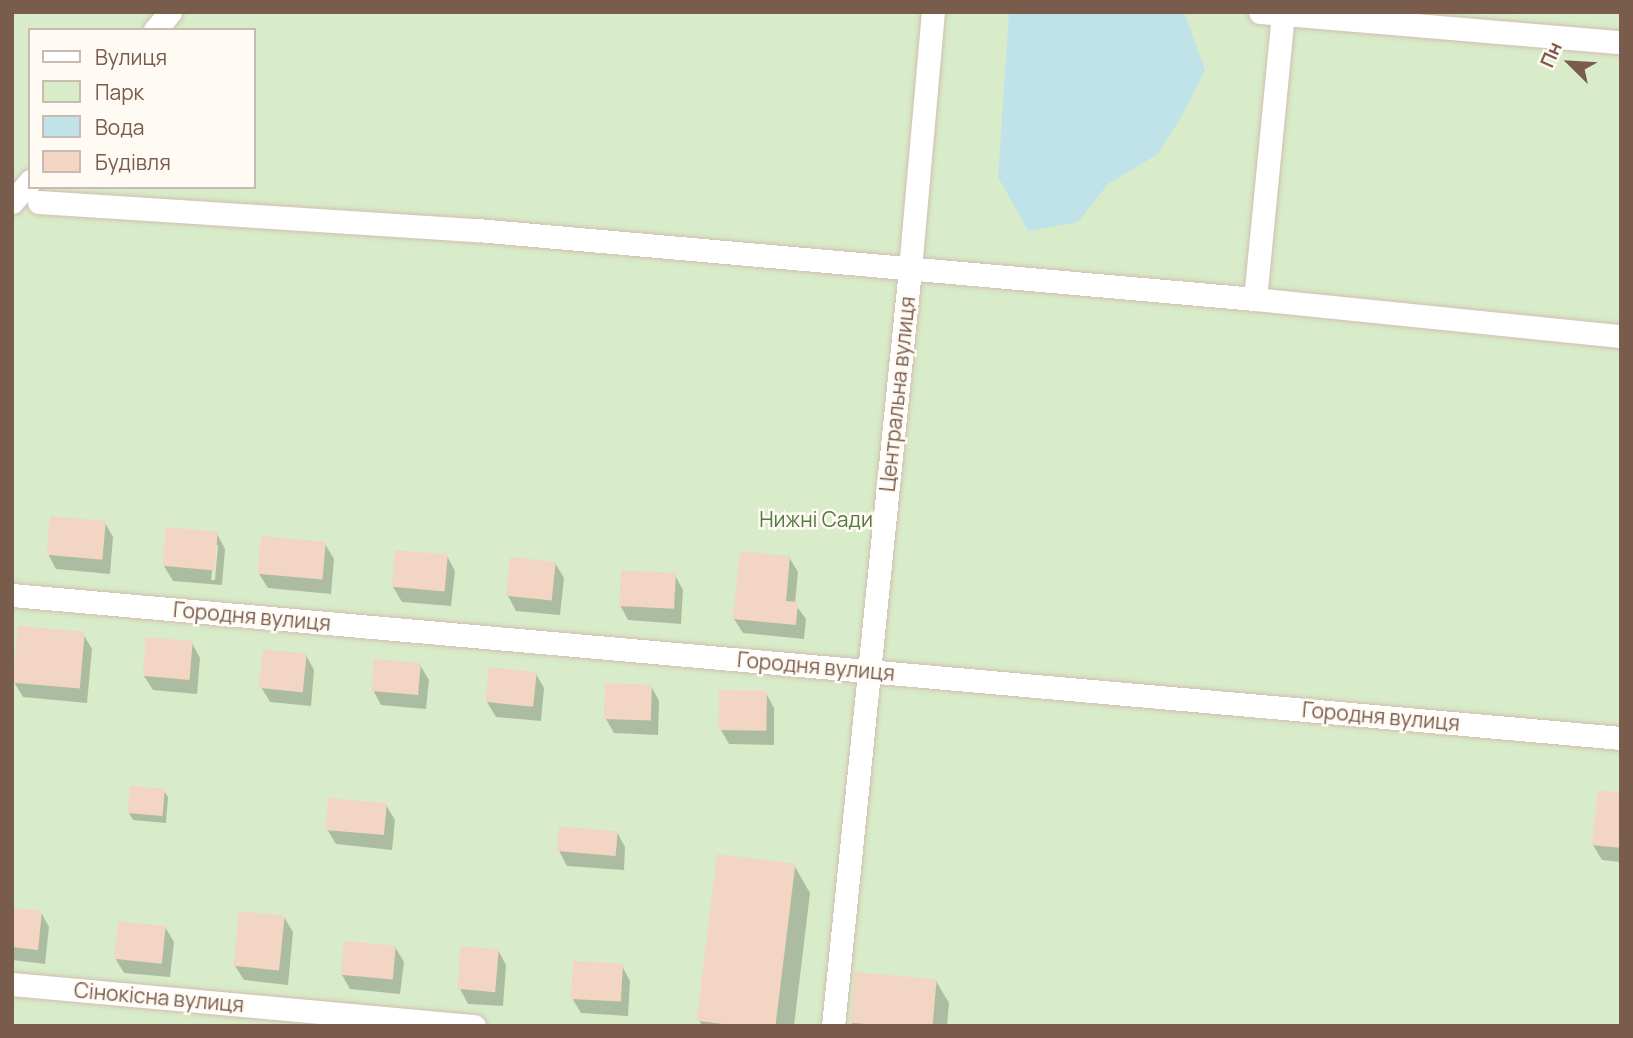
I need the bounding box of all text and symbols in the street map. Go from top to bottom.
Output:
legend [28,28,256,189]
north arrow [1535,28,1605,98]
text: Пн [1534,37,1568,71]
text: Вулиця [95,43,167,71]
text: Парк [95,78,144,106]
text: Вода [95,113,145,141]
text: Будівля [95,148,171,176]
street label: Центральна вулиця [874,295,920,493]
park label: Нижні Сади [759,506,873,532]
street label: Городня вулиця [172,597,332,635]
street label: Городня вулиця [736,647,896,685]
street label: Городня вулиця [1301,697,1461,735]
street label: Сінокісна вулиця [73,977,245,1017]

